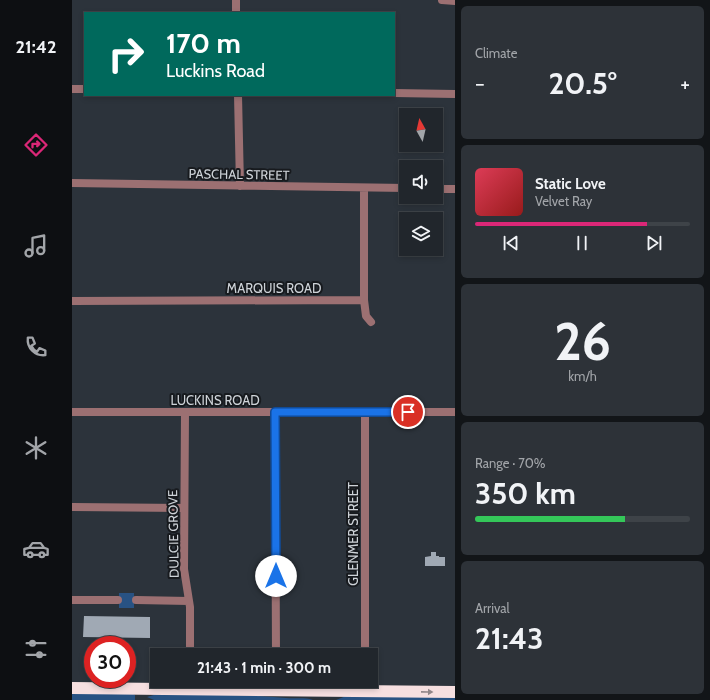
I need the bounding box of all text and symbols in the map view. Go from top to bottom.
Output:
text: 170 m [166,26,241,60]
icon: right [100,28,152,80]
text: 21:42 [16,36,56,58]
text: Climate [475,45,517,61]
text: Luckins Road [166,60,265,82]
text: 20.5° [548,65,617,102]
text: − [475,70,485,97]
text: + [680,70,690,97]
north arrow [399,108,443,152]
map controls [399,108,443,256]
icon: directions [22,131,50,159]
button: sound [399,160,443,204]
street label: PASCHAL STREET [188,165,290,183]
text: Static Love [535,175,606,193]
text: Velvet Ray [535,193,592,209]
button: layers [399,212,443,256]
icon: music [22,232,50,260]
icon: previous [500,232,522,254]
icon: pause [571,232,593,254]
icon: next [643,232,665,254]
street label: MARQUIS ROAD [227,280,321,296]
text: 26 [554,310,611,373]
icon: phone [22,333,50,361]
text: km/h [568,368,597,384]
street label: LUCKINS ROAD [170,392,260,408]
pin [391,395,425,429]
icon: arrive [397,401,419,423]
icon: climate [22,434,50,462]
text: Range · 70% [475,455,546,471]
text: 350 km [475,475,576,512]
street label: GLENMER STREET [345,482,361,586]
street label: DULCIE GROVE [164,490,182,578]
icon: car [22,535,50,563]
position arrow [255,555,297,597]
text: Arrival [475,600,510,616]
text: 21:43 [475,620,543,657]
icon: filters [22,635,50,663]
speed limit sign: 30 [84,636,136,688]
text: 21:43 · 1 min · 300 m [197,659,331,677]
one-way arrow [421,689,434,695]

